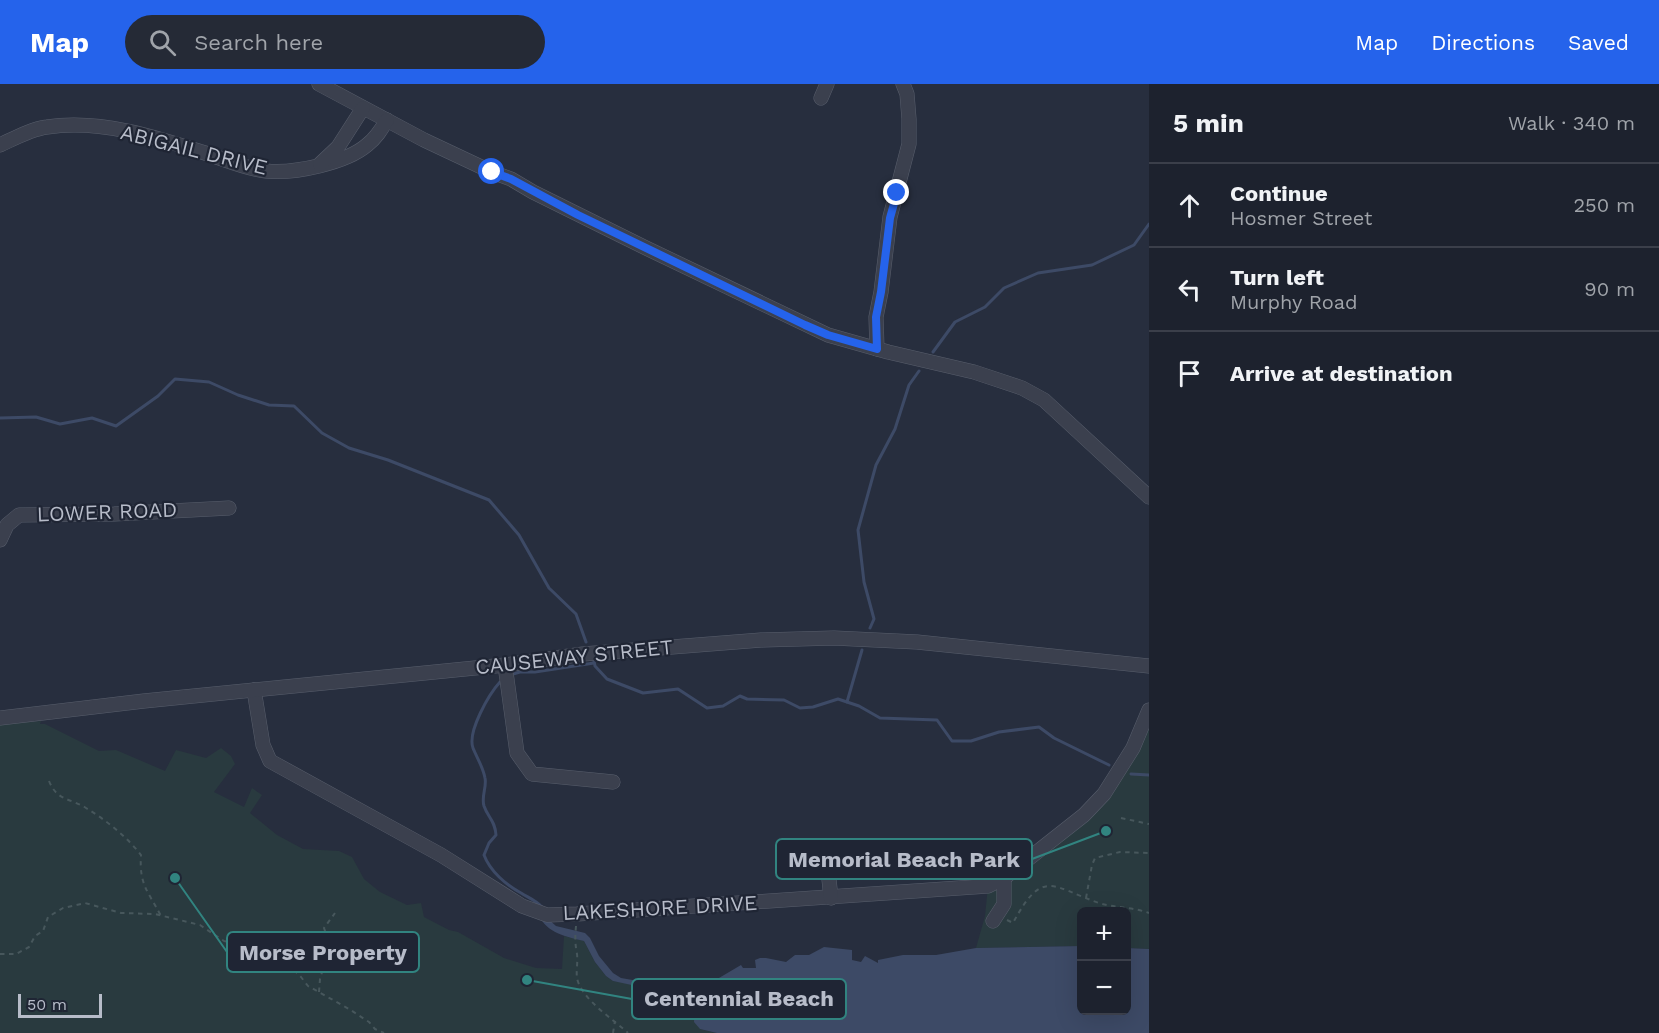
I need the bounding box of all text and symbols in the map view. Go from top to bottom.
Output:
search box [125,15,545,69]
text: Map [30,26,89,59]
icon: search [146,26,179,59]
text: Search here [194,30,323,55]
text: Map [1355,30,1398,55]
text: Directions [1431,30,1535,55]
text: Saved [1568,30,1629,55]
text: 5 min [1173,108,1244,138]
text: Walk · 340 m [1508,111,1635,135]
street label: ABIGAIL DRIVE [118,119,270,180]
route start [478,158,504,184]
route end [883,179,909,205]
text: Continue [1230,181,1328,206]
icon: ahead [1173,189,1206,222]
text: 250 m [1573,193,1635,217]
text: Hosmer Street [1230,206,1372,230]
text: Turn left [1230,265,1324,290]
icon: left [1173,273,1206,306]
text: 90 m [1584,277,1635,301]
text: Murphy Road [1230,290,1358,314]
icon: arrive [1173,357,1206,390]
text: Arrive at destination [1230,361,1453,386]
street label: LOWER ROAD [36,497,178,526]
street label: CAUSEWAY STREET [474,634,674,679]
callout: Memorial Beach Park [776,839,1032,879]
text: Memorial Beach Park [788,847,1020,872]
street label: LAKESHORE DRIVE [562,890,758,925]
map controls [1077,907,1131,1015]
button: + [1077,907,1131,961]
callout: Morse Property [227,932,419,972]
text: Morse Property [239,940,408,965]
button: − [1077,961,1131,1015]
callout: Centennial Beach [632,979,846,1019]
text: Centennial Beach [644,986,834,1011]
scale bar [18,991,102,1018]
text: 50 m [27,995,67,1014]

